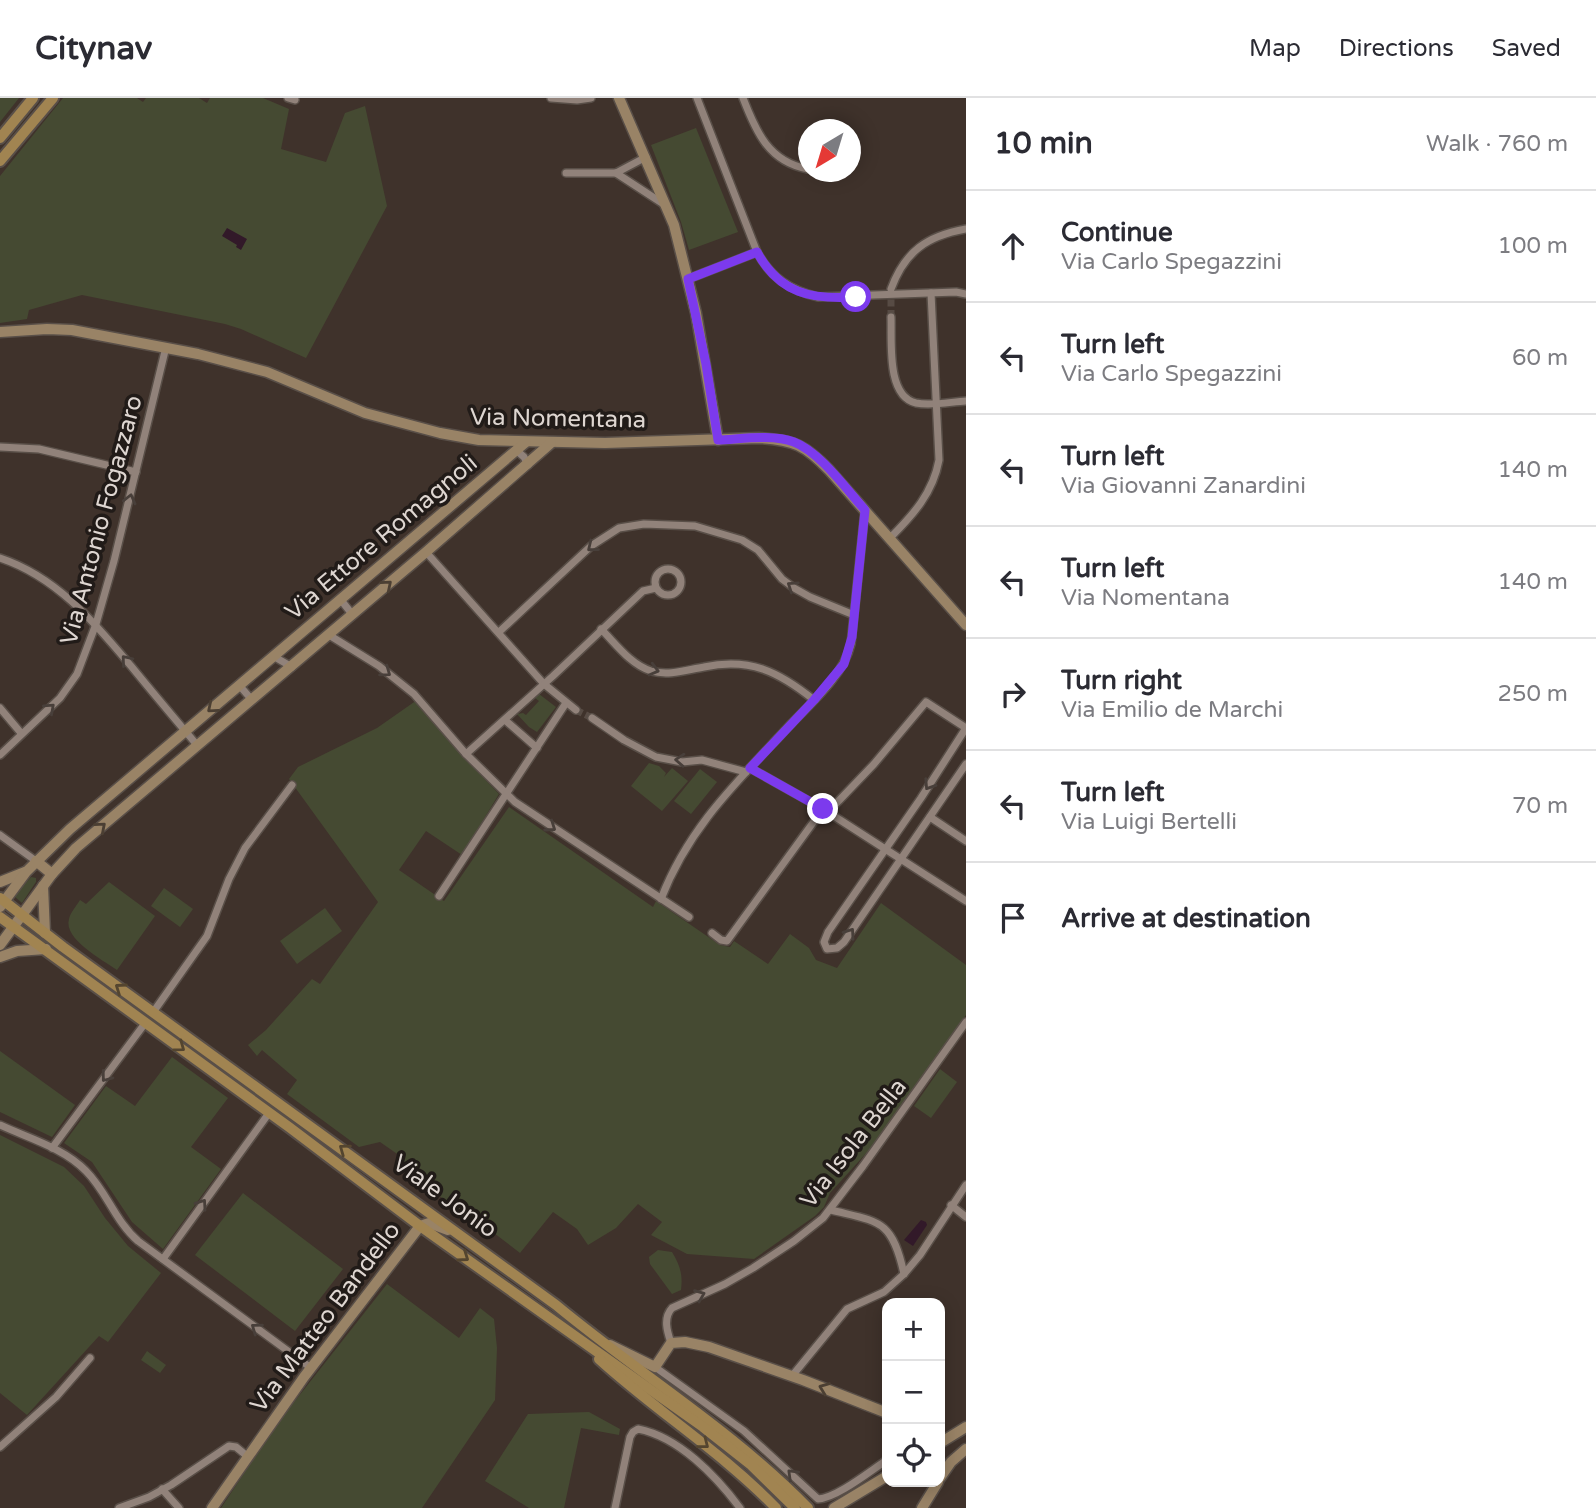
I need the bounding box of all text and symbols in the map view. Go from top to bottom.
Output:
text: Citynav [35,29,152,68]
text: Map [1249,34,1301,63]
text: Directions [1339,34,1454,63]
text: Saved [1492,34,1561,63]
north arrow [798,119,861,182]
text: 10 min [994,125,1093,162]
text: Walk · 760 m [1426,130,1568,158]
text: Continue [1061,217,1173,248]
icon: ahead [994,227,1032,265]
text: 100 m [1498,232,1568,260]
text: Via Carlo Spegazzini [1061,248,1282,276]
route start [840,281,871,312]
text: Turn left [1061,329,1164,360]
icon: left [994,339,1032,377]
text: 60 m [1512,344,1568,372]
text: Via Carlo Spegazzini [1061,360,1282,388]
street label: Via Antonio Fogazzaro [54,392,149,648]
street label: Via Nomentana [470,402,646,435]
text: Turn left [1061,441,1164,472]
street label: Via Ettore Romagnoli [279,449,483,626]
icon: left [994,451,1032,489]
text: 140 m [1498,456,1568,484]
text: Via Giovanni Zanardini [1061,472,1306,500]
one-way arrow [122,493,136,505]
one-way arrow [587,538,600,551]
text: Turn left [1061,553,1164,584]
icon: left [994,563,1032,601]
text: 140 m [1498,568,1568,596]
one-way arrow [379,581,392,593]
one-way arrow [787,582,800,594]
text: Via Nomentana [1061,584,1230,612]
one-way arrow [121,655,134,667]
one-way arrow [648,662,660,677]
one-way arrow [378,664,391,676]
text: Turn right [1061,665,1182,696]
icon: right [994,675,1032,713]
text: 250 m [1498,680,1568,708]
text: Via Emilio de Marchi [1061,696,1283,724]
one-way arrow [208,700,221,712]
one-way arrow [42,704,55,716]
one-way arrow [674,753,685,768]
one-way arrow [925,777,937,790]
text: Turn left [1061,777,1164,808]
icon: left [994,787,1032,825]
text: 70 m [1512,792,1568,820]
route end [807,793,838,824]
text: Via Luigi Bertelli [1061,808,1237,836]
one-way arrow [543,819,556,831]
one-way arrow [92,823,105,835]
icon: arrive [994,899,1032,937]
text: Arrive at destination [1061,903,1311,934]
one-way arrow [842,927,855,940]
one-way arrow [115,983,128,996]
one-way arrow [173,1039,185,1052]
one-way arrow [101,1069,114,1082]
street label: Via Isola Bella [794,1073,913,1214]
one-way arrow [339,1145,352,1157]
street label: Viale Jonio [387,1149,503,1244]
one-way arrow [194,1199,207,1212]
street label: Via Matteo Bandello [244,1216,407,1418]
one-way arrow [456,1249,469,1261]
one-way arrow [694,1290,706,1304]
map controls [882,1298,945,1487]
button: + [882,1298,945,1361]
one-way arrow [251,1323,264,1336]
button: − [882,1361,945,1424]
one-way arrow [818,1382,830,1396]
button: locate [882,1424,945,1487]
one-way arrow [696,1435,709,1448]
one-way arrow [787,1469,800,1482]

